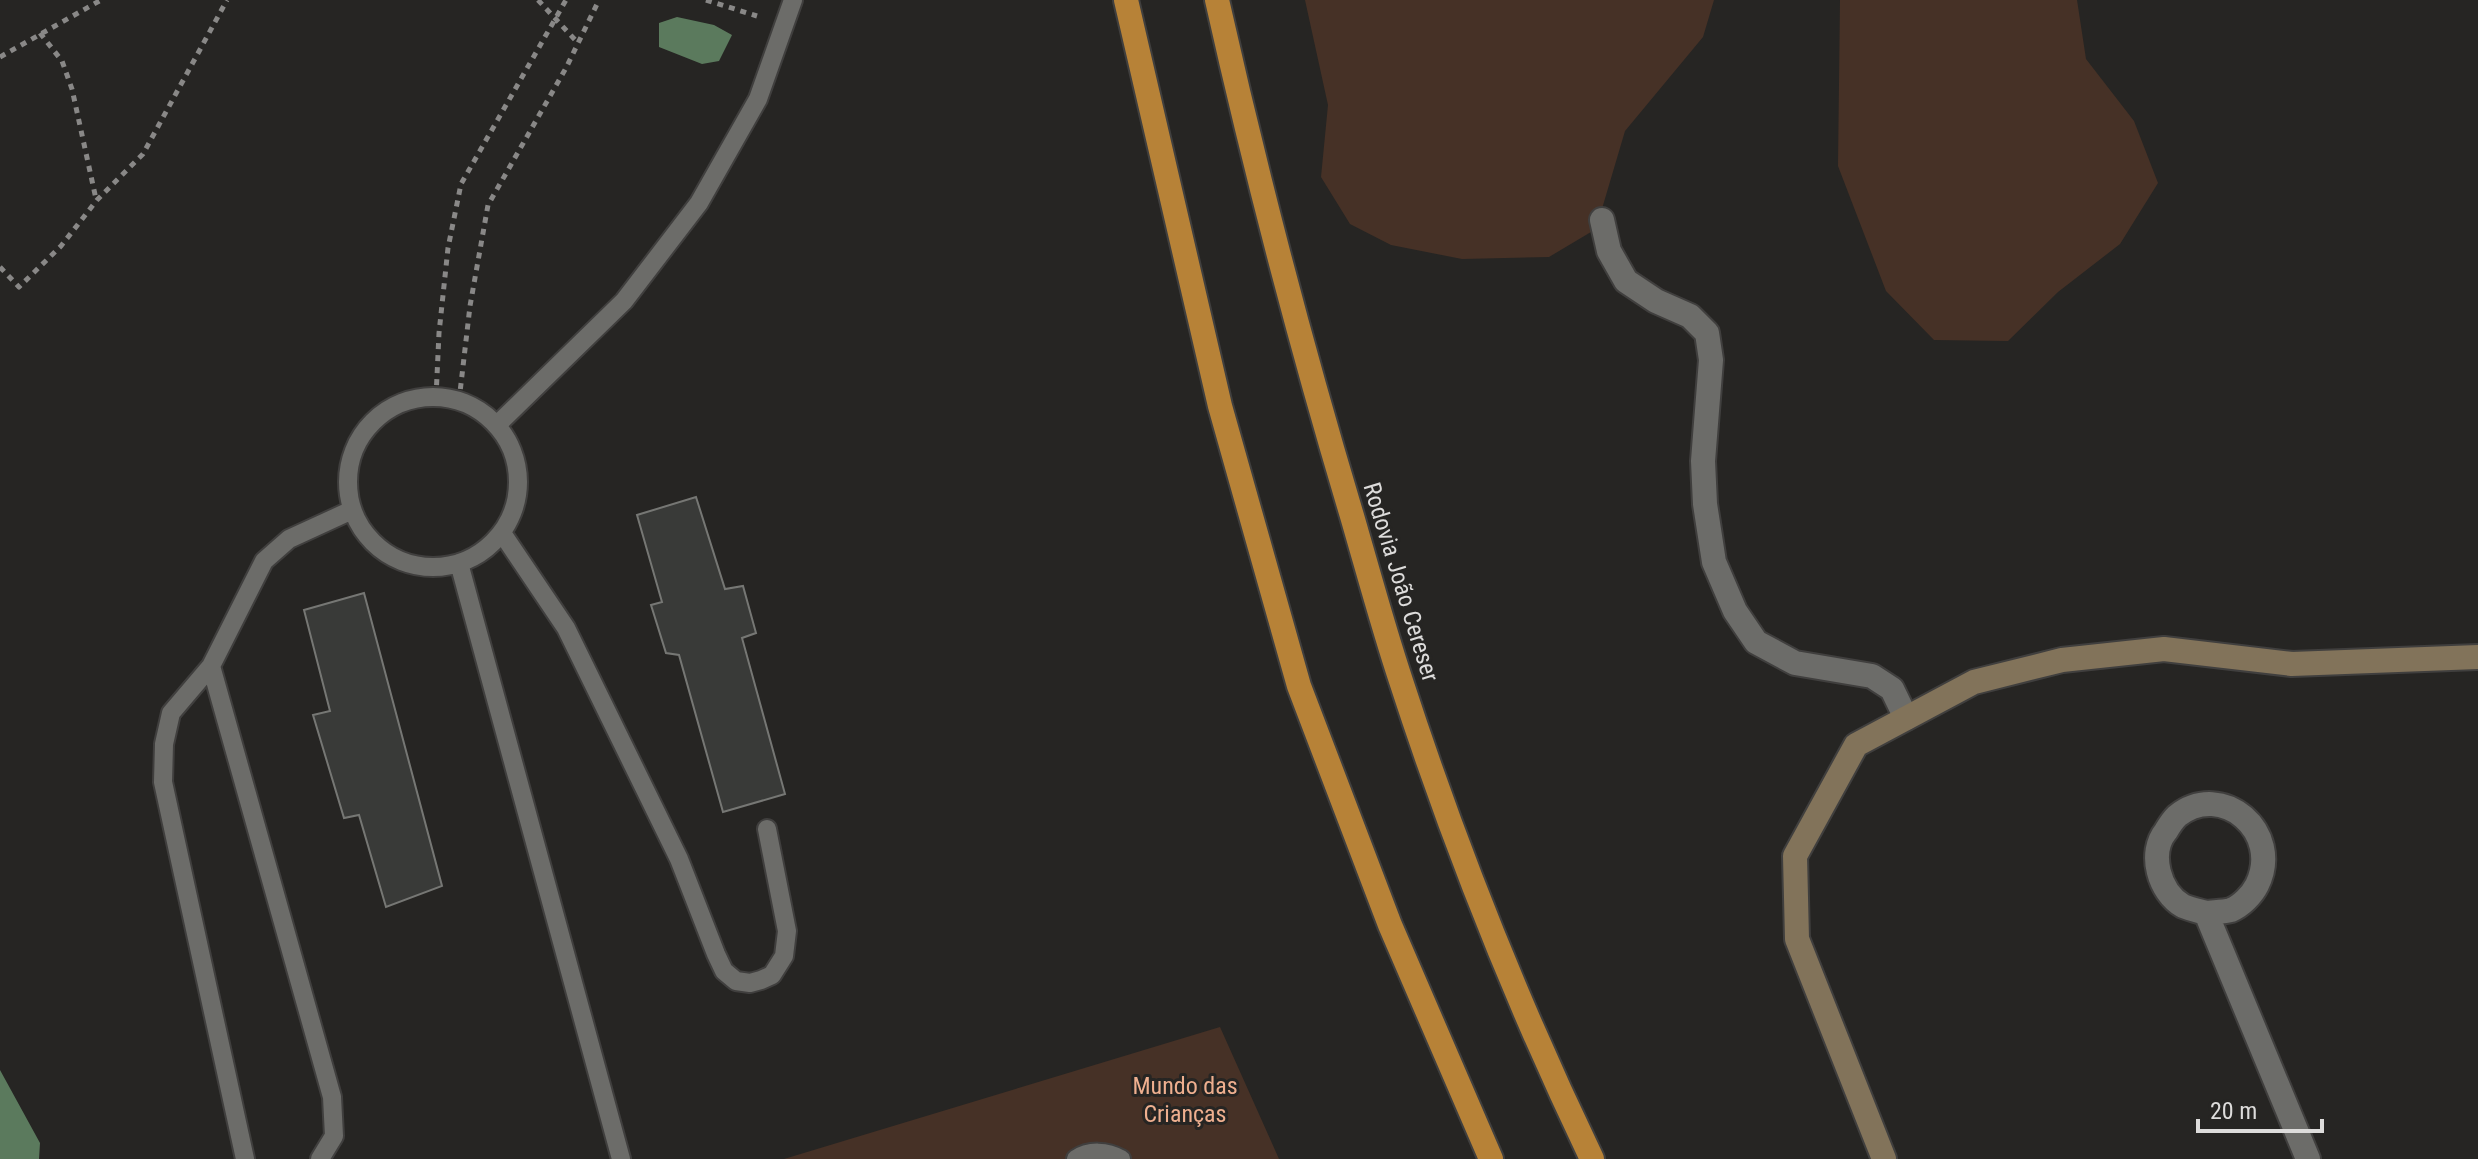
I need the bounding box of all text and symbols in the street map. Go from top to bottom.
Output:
street label: Rodovia João Cereser [1357,479,1445,685]
park label: Mundo das Crianças [1132,1072,1238,1128]
scale bar [2198,1083,2322,1133]
text: 20 m [2210,1097,2257,1125]

